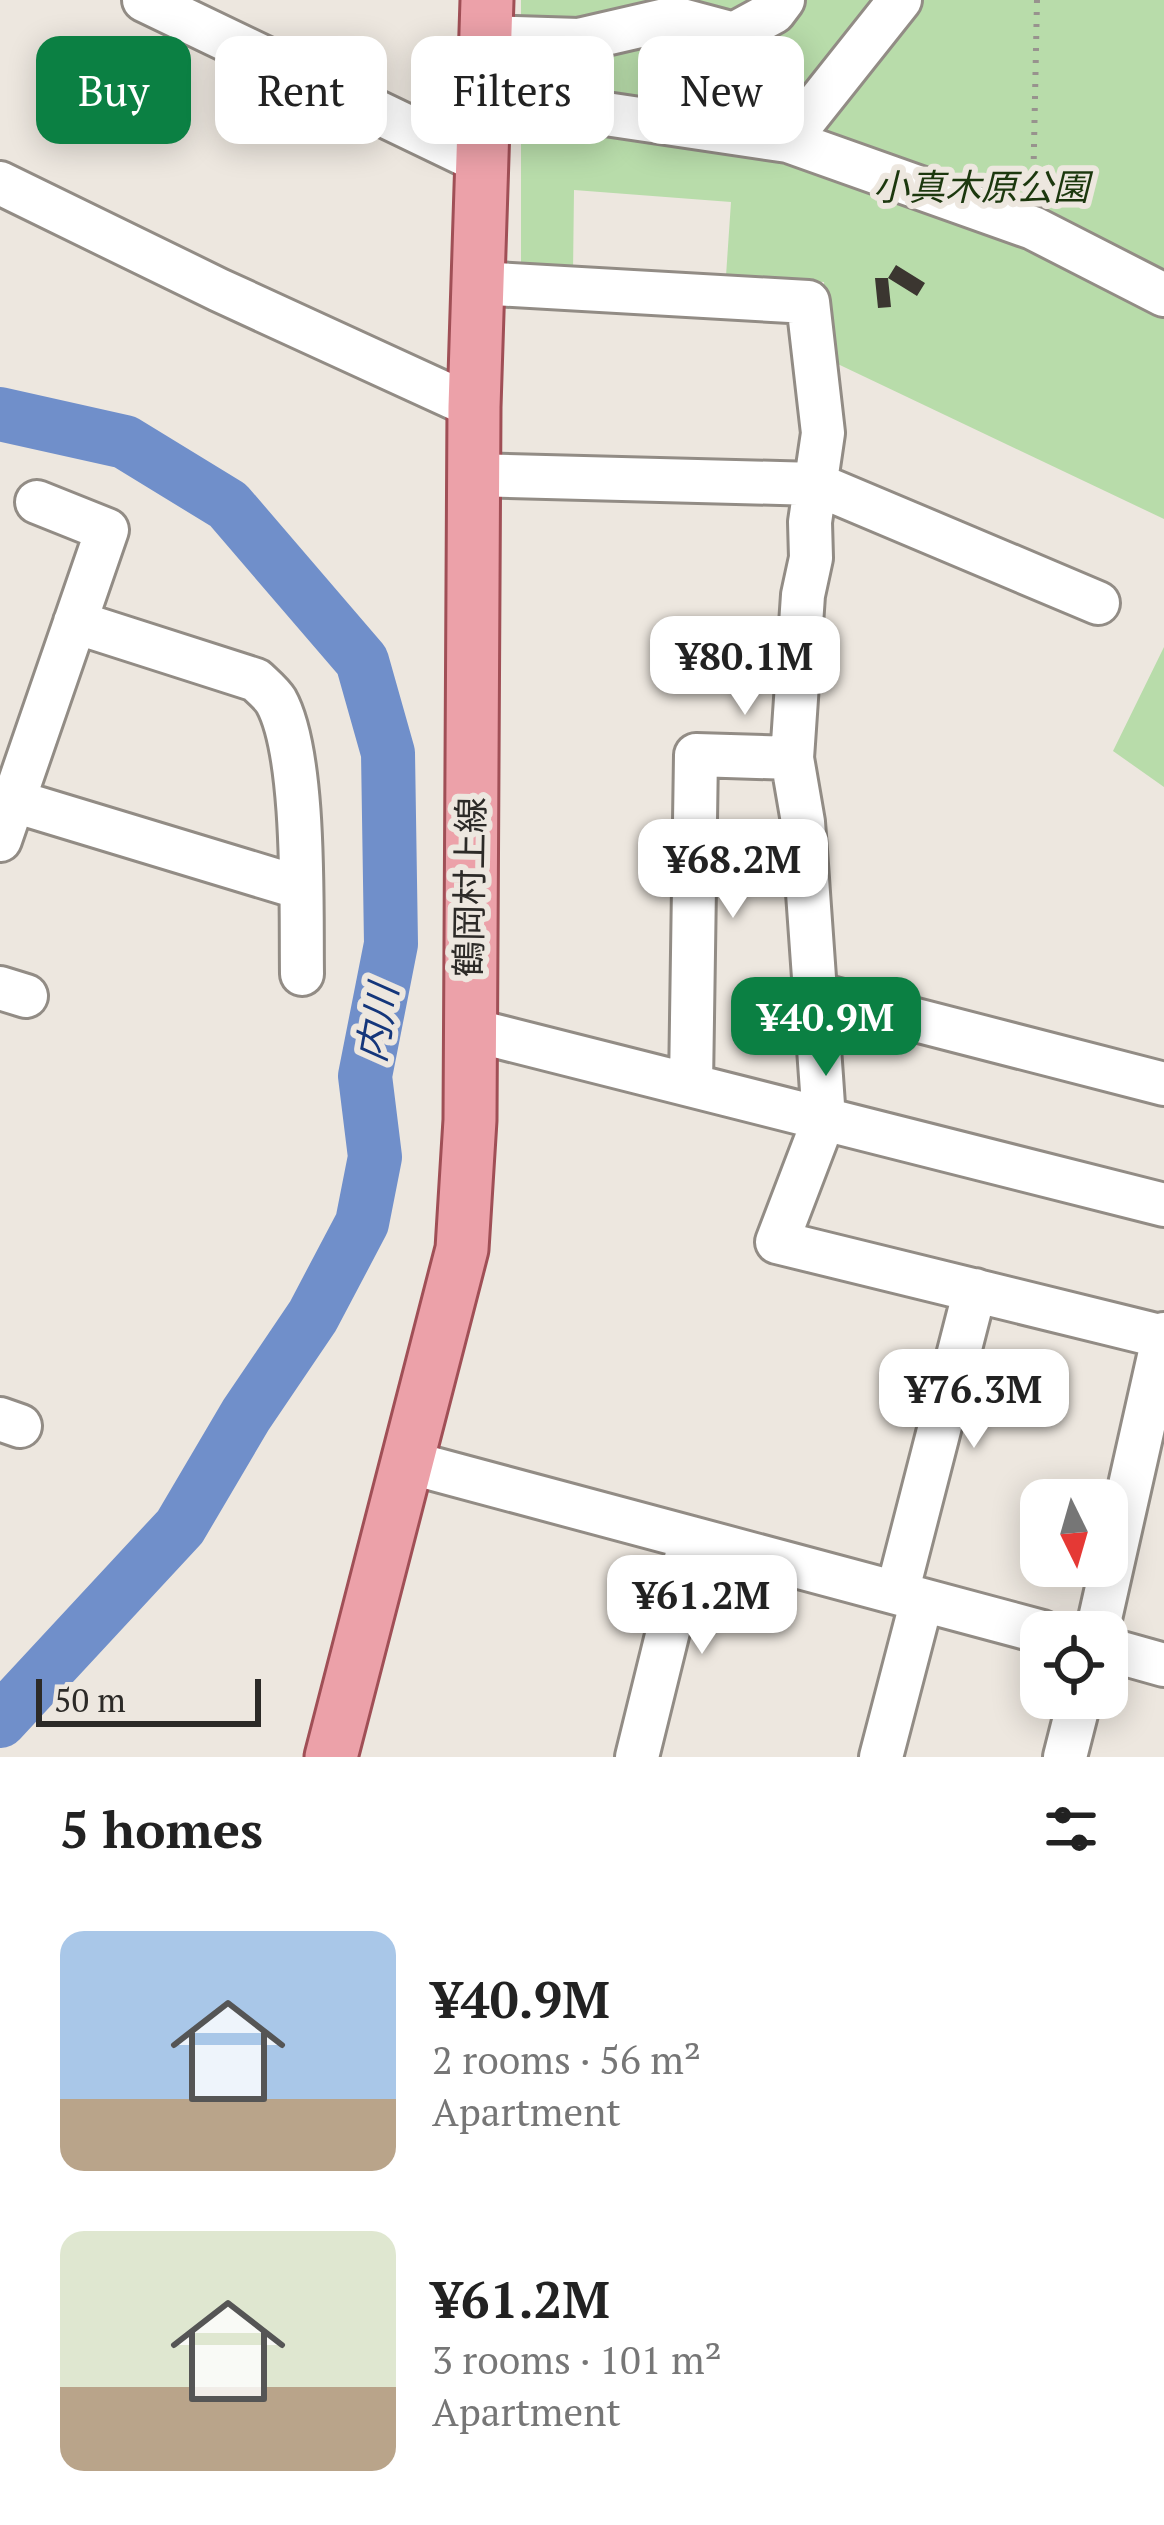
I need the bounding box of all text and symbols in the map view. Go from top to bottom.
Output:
chip: Buy [36,36,191,144]
chip: Rent [215,36,387,144]
chip: Filters [411,36,614,144]
chip: New [638,36,804,144]
park label: 小真木原公園 [873,163,1094,210]
pin: ¥80.1M [647,616,843,718]
text: ¥80.1M [677,629,813,681]
street label: 鶴岡村上線 [444,797,494,977]
pin: ¥68.2M [635,819,831,921]
text: ¥68.2M [665,832,801,884]
water label: 内川 [344,976,409,1066]
pin: ¥40.9M [728,977,924,1079]
text: ¥40.9M [758,990,894,1042]
pin: ¥76.3M [876,1349,1072,1451]
text: ¥76.3M [906,1362,1042,1414]
north arrow [1020,1479,1128,1587]
map controls [1020,1479,1128,1719]
pin: ¥61.2M [604,1555,800,1657]
text: ¥61.2M [634,1568,770,1620]
button: locate [1020,1611,1128,1719]
scale bar [36,1673,261,1726]
text: 50 m [54,1678,126,1721]
text: 5 homes [60,1795,263,1863]
icon: filters [1038,1796,1104,1862]
text: ¥40.9M [432,1965,610,2033]
icon: home [156,1979,300,2123]
text: 2 rooms · 56 m² [432,2033,701,2085]
text: Apartment [432,2085,621,2137]
text: ¥61.2M [432,2265,610,2333]
icon: home [156,2279,300,2423]
text: 3 rooms · 101 m² [432,2333,722,2385]
text: Apartment [432,2385,621,2437]

